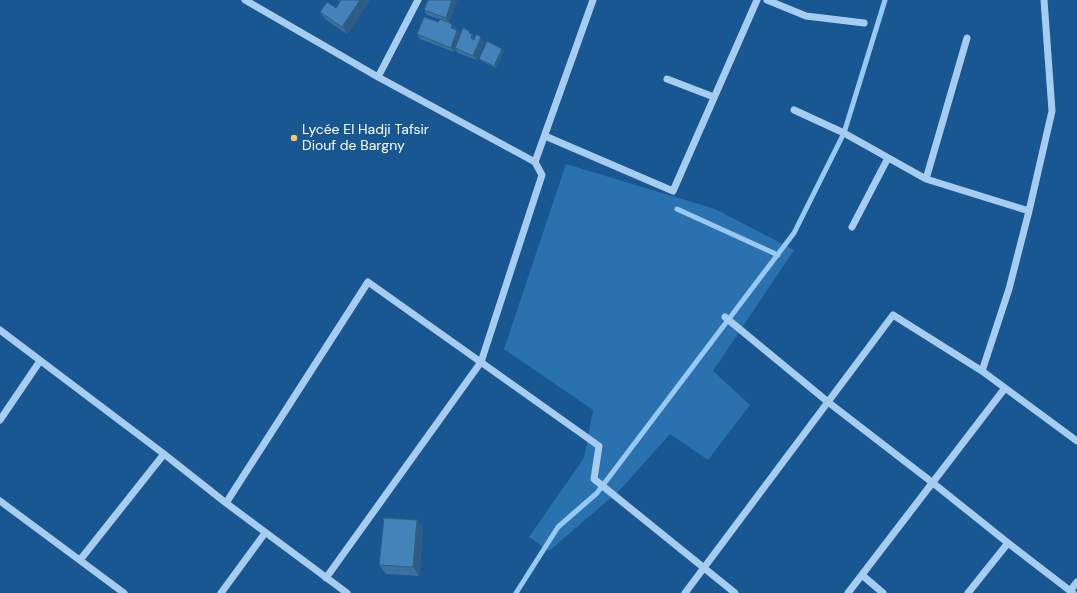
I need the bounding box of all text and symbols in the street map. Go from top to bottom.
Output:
place label: Lycée El Hadji Tafsir Diouf de Bargny [302,122,429,154]
marker: Lycée El Hadji Tafsir Diouf de Bargny [289,133,299,143]

